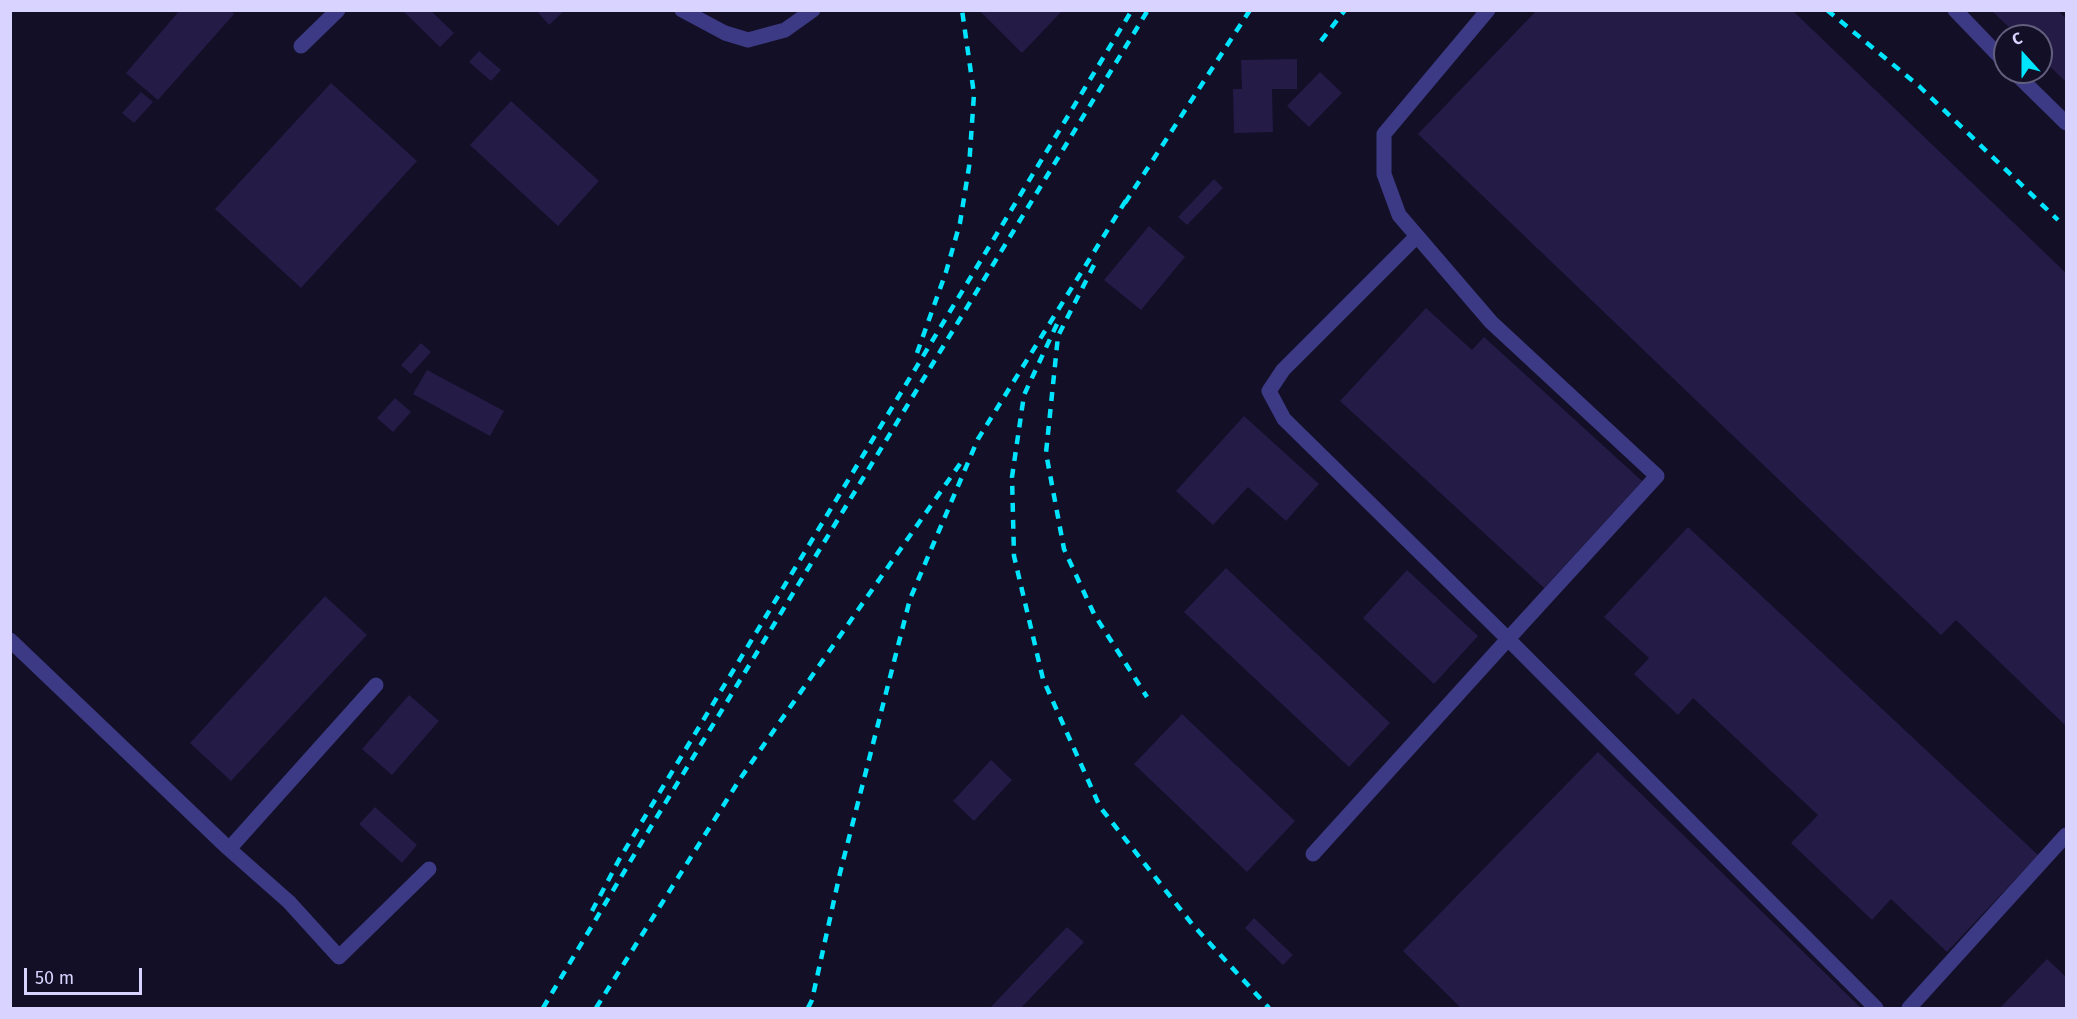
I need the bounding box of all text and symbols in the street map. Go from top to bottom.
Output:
north arrow [1993,24,2053,84]
text: С [2009,28,2025,49]
scale bar [27,956,146,994]
text: 50 m [35,967,74,989]

